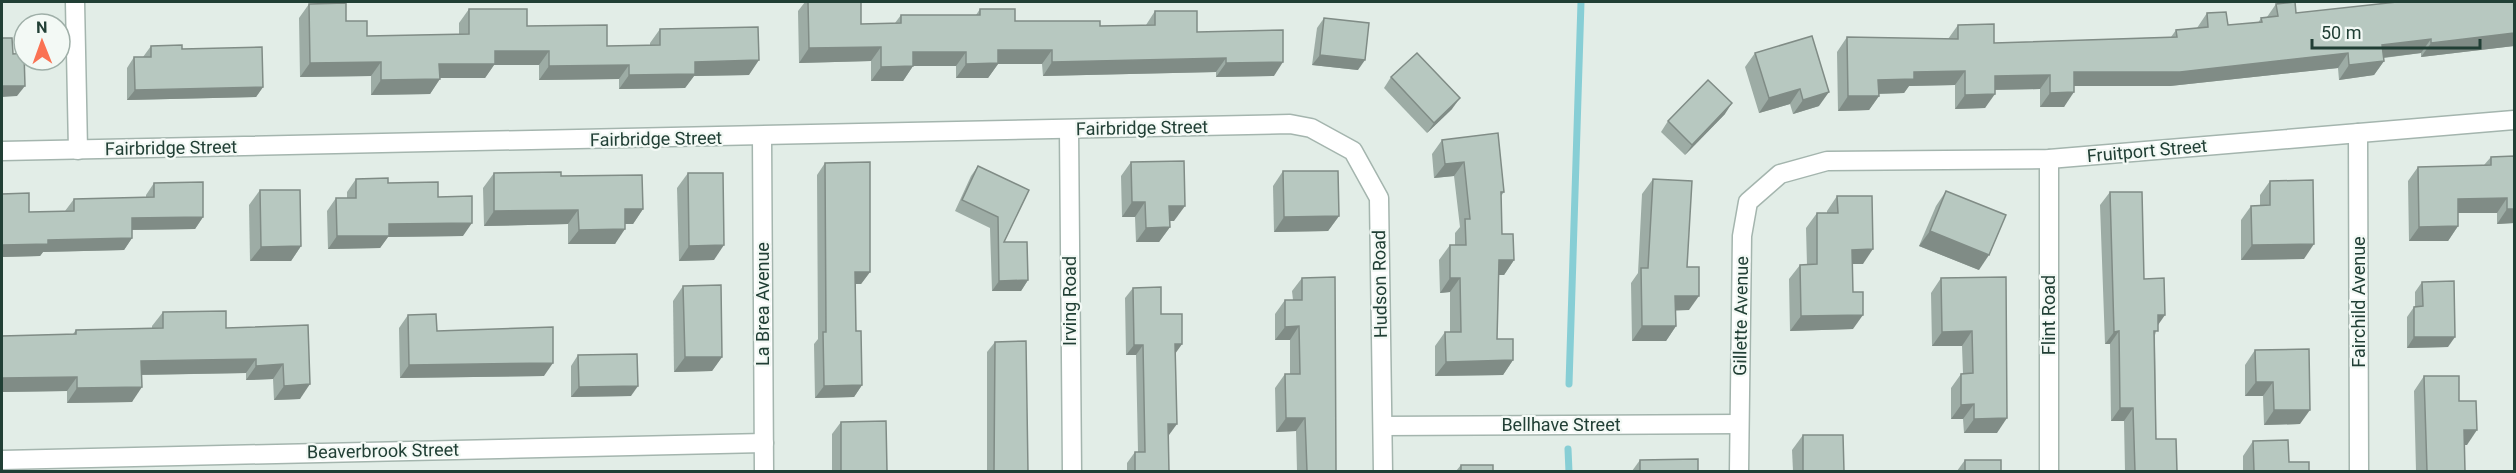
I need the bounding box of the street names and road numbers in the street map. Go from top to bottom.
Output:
street label: Fairbridge Street [1076,116,1208,139]
street label: Fairbridge Street [590,127,722,150]
street label: Fruitport Street [2086,135,2208,166]
street label: Fairbridge Street [105,136,237,159]
street label: Hudson Road [1368,230,1391,338]
street label: Fairchild Avenue [2348,236,2369,368]
street label: La Brea Avenue [752,242,773,366]
street label: Irving Road [1059,256,1080,346]
street label: Gillette Avenue [1729,256,1752,376]
street label: Flint Road [2038,275,2059,355]
street label: Bellhave Street [1501,414,1621,435]
street label: Beaverbrook Street [307,439,459,462]

